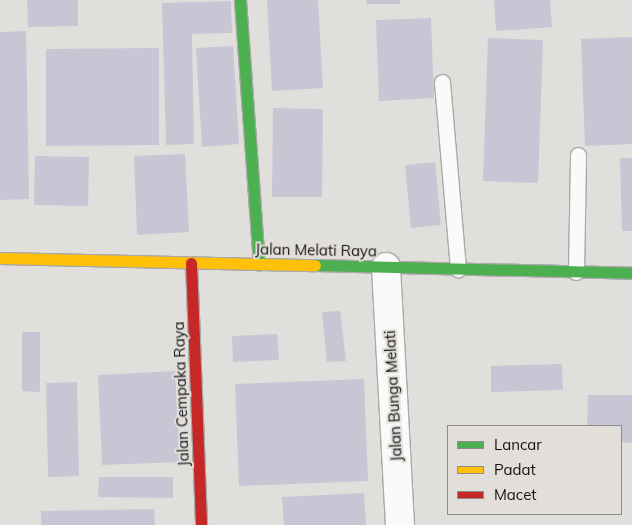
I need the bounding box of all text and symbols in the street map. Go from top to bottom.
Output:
street label: Jalan Melati Raya [255,240,377,260]
street label: Jalan Cempaka Raya [169,321,193,467]
street label: Jalan Bunga Melati [381,330,405,462]
legend [447,425,622,515]
text: Lancar [494,435,542,454]
text: Padat [494,460,536,479]
text: Macet [494,485,537,504]

